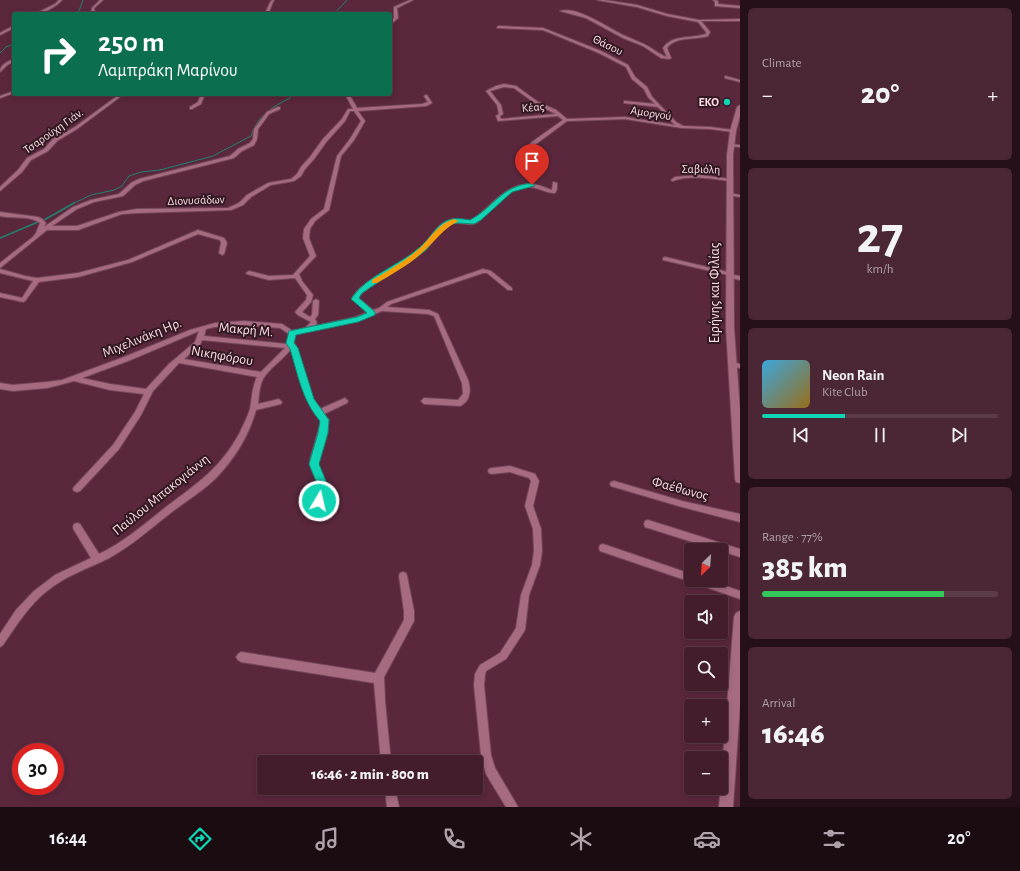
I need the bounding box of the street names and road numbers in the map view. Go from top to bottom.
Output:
street label: Θάσου [591,33,625,57]
street label: Κέας [521,100,545,115]
street label: Αμοργού [630,104,672,122]
street label: Τσαρούχη Γιάν. [21,106,85,156]
street label: Σαβιόλη [682,163,720,175]
street label: Διονυσάδων [167,193,225,207]
street label: Ειρήνης και Φιλίας [708,242,722,343]
street label: Μιχελινάκη Ηρ. [100,316,184,360]
street label: Μακρή Μ. [218,321,274,339]
street label: Νικηφόρου [190,344,254,368]
street label: Παύλου Μπακογιάννη [110,452,212,538]
street label: Φαέθωνος [650,475,710,503]

